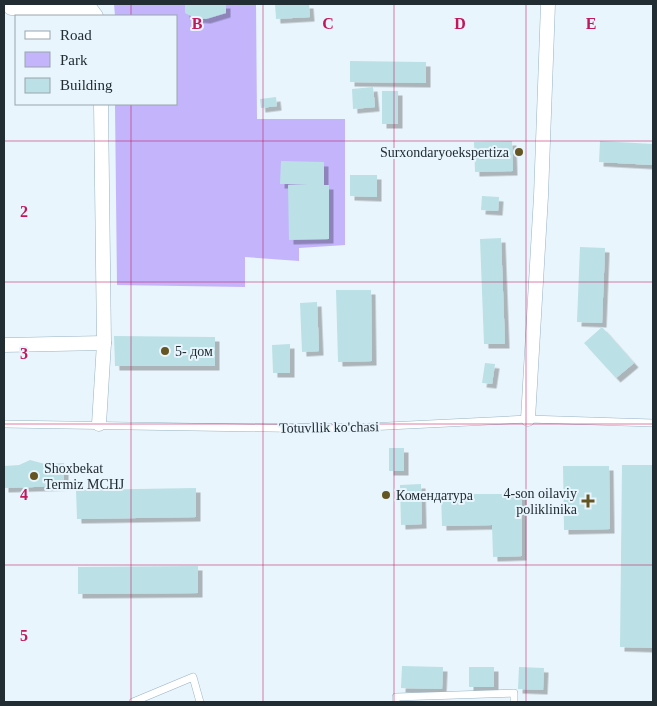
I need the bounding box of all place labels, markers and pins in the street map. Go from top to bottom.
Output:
place label: Surxondaryoekspertiza [380,145,510,160]
marker: Surxondaryoekspertiza [513,146,525,158]
place label: 5- дом [175,344,213,359]
marker: 5- дом [159,345,171,357]
place label: Shoxbekat Termiz MCHJ [44,461,125,492]
marker: Shoxbekat Termiz MCHJ [28,470,40,482]
place label: 4-son oilaviy poliklinika [504,486,578,517]
place label: Комендатура [396,488,474,503]
marker: Комендатура [380,489,392,501]
marker: 4-son oilaviy poliklinika [581,494,595,508]

